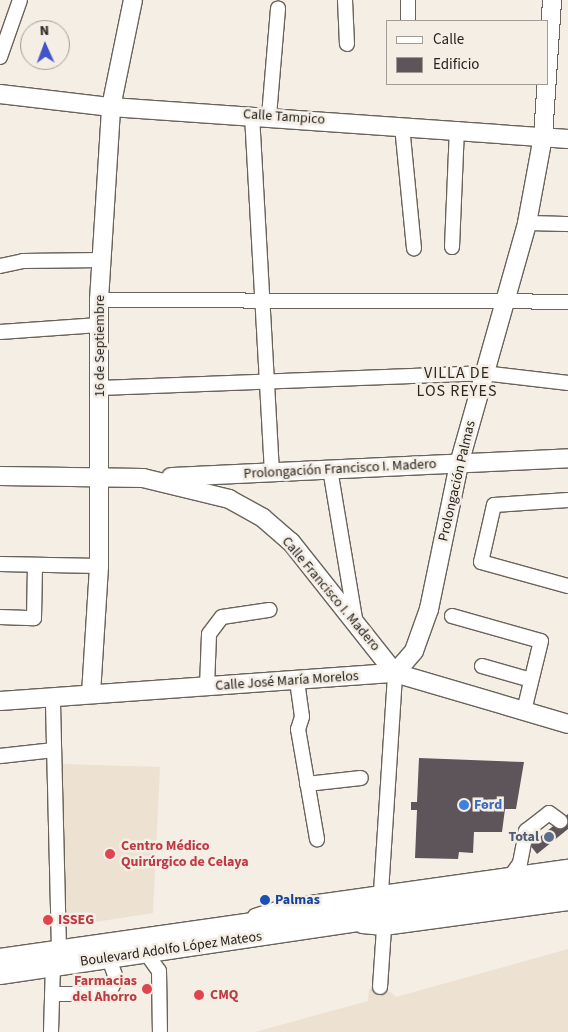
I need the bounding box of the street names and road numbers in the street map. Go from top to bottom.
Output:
street label: Calle Tampico [243,106,325,128]
street label: 16 de Septiembre [92,295,108,397]
street label: Prolongación Palmas [435,419,479,543]
street label: Prolongación Francisco I. Madero [243,456,437,482]
street label: Calle Francisco I. Madero [278,533,384,655]
street label: Calle José María Morelos [215,668,359,694]
street label: Boulevard Adolfo López Mateos [79,928,263,970]

